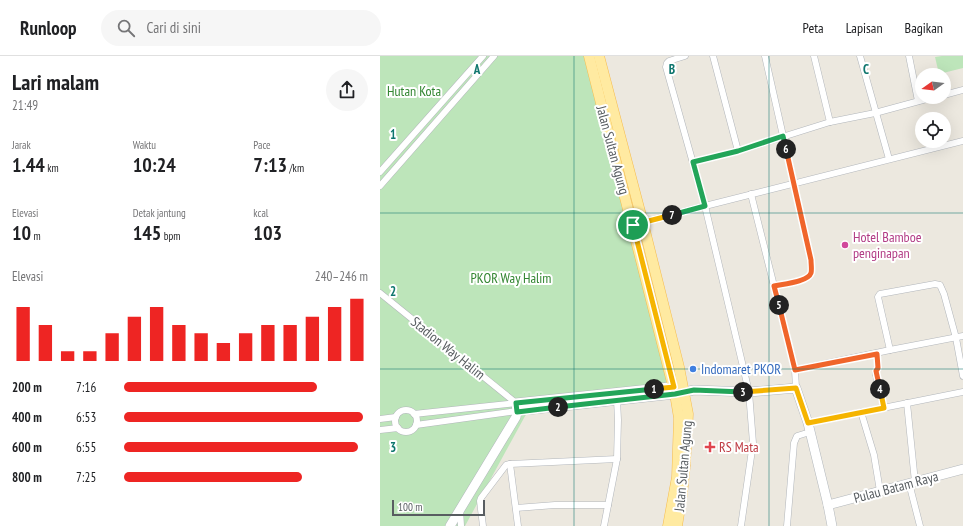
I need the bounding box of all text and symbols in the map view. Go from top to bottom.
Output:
search box [101,10,381,46]
text: Runloop [20,16,77,40]
icon: search [115,17,137,39]
text: Cari di sini [147,18,201,37]
text: Peta [803,19,824,37]
text: Lapisan [846,19,883,37]
text: Bagikan [905,19,943,37]
text: A [473,61,481,78]
text: B [669,61,675,78]
text: C [863,61,869,78]
text: Lari malam [12,68,99,96]
north arrow [915,68,951,104]
map controls [915,68,951,148]
button: share [326,69,368,111]
park label: Hutan Kota [387,82,441,100]
text: 21:49 [12,97,38,114]
street label: Jalan Sultan Agung [592,103,634,196]
button: locate [915,112,951,148]
text: 1 [390,126,396,143]
text: Jarak [12,138,31,152]
text: Waktu [133,138,156,152]
text: Pace [253,138,271,152]
pin: 6 [776,139,796,159]
text: 6 [783,142,789,156]
text: 1.44 [12,152,45,178]
text: 10:24 [133,152,176,178]
text: 7:13 [253,152,287,178]
text: km [45,161,59,175]
text: /km [287,161,304,175]
pin: 7 [662,205,682,225]
text: Elevasi [12,206,38,220]
text: Detak jantung [133,206,186,220]
text: kcal [253,206,268,220]
pin [616,208,650,242]
text: 7 [669,208,675,222]
icon: arrive [622,214,644,236]
text: 10 [12,220,31,246]
text: 145 [133,220,161,246]
text: 103 [253,220,282,246]
place label: Hotel Bamboe penginapan [853,228,922,262]
text: m [31,229,41,243]
text: bpm [161,229,180,243]
marker: Hotel Bamboe penginapan [840,240,850,250]
text: Elevasi [12,268,43,285]
text: 240–246 m [315,268,368,285]
park label: PKOR Way Halim [471,269,551,287]
text: 2 [390,283,396,300]
pin: 5 [769,295,789,315]
text: 5 [776,298,782,312]
street label: Stadion Way Halim [407,313,489,383]
place label: Indomaret PKOR [701,360,781,378]
marker: Indomaret PKOR [688,364,698,374]
text: 200 m [12,379,42,396]
text: 7:16 [76,379,96,396]
pin: 1 [644,379,664,399]
pin: 4 [870,379,890,399]
text: 1 [651,382,657,396]
pin: 3 [733,382,753,402]
text: 4 [877,382,883,396]
text: 3 [740,385,746,399]
pin: 2 [548,397,568,417]
text: 2 [555,400,561,414]
text: 400 m [12,409,42,426]
text: 6:53 [76,409,96,426]
street label: Jalan Sultan Agung [670,420,696,513]
place label: RS Mata [719,438,759,456]
text: 600 m [12,439,42,456]
text: 6:55 [76,439,96,456]
text: 3 [390,439,396,456]
marker: RS Mata [704,441,716,453]
street label: Pulau Batam Raya [852,467,940,507]
text: 800 m [12,469,42,486]
text: 7:25 [76,469,96,486]
scale bar [392,498,485,517]
text: 100 m [398,500,422,514]

